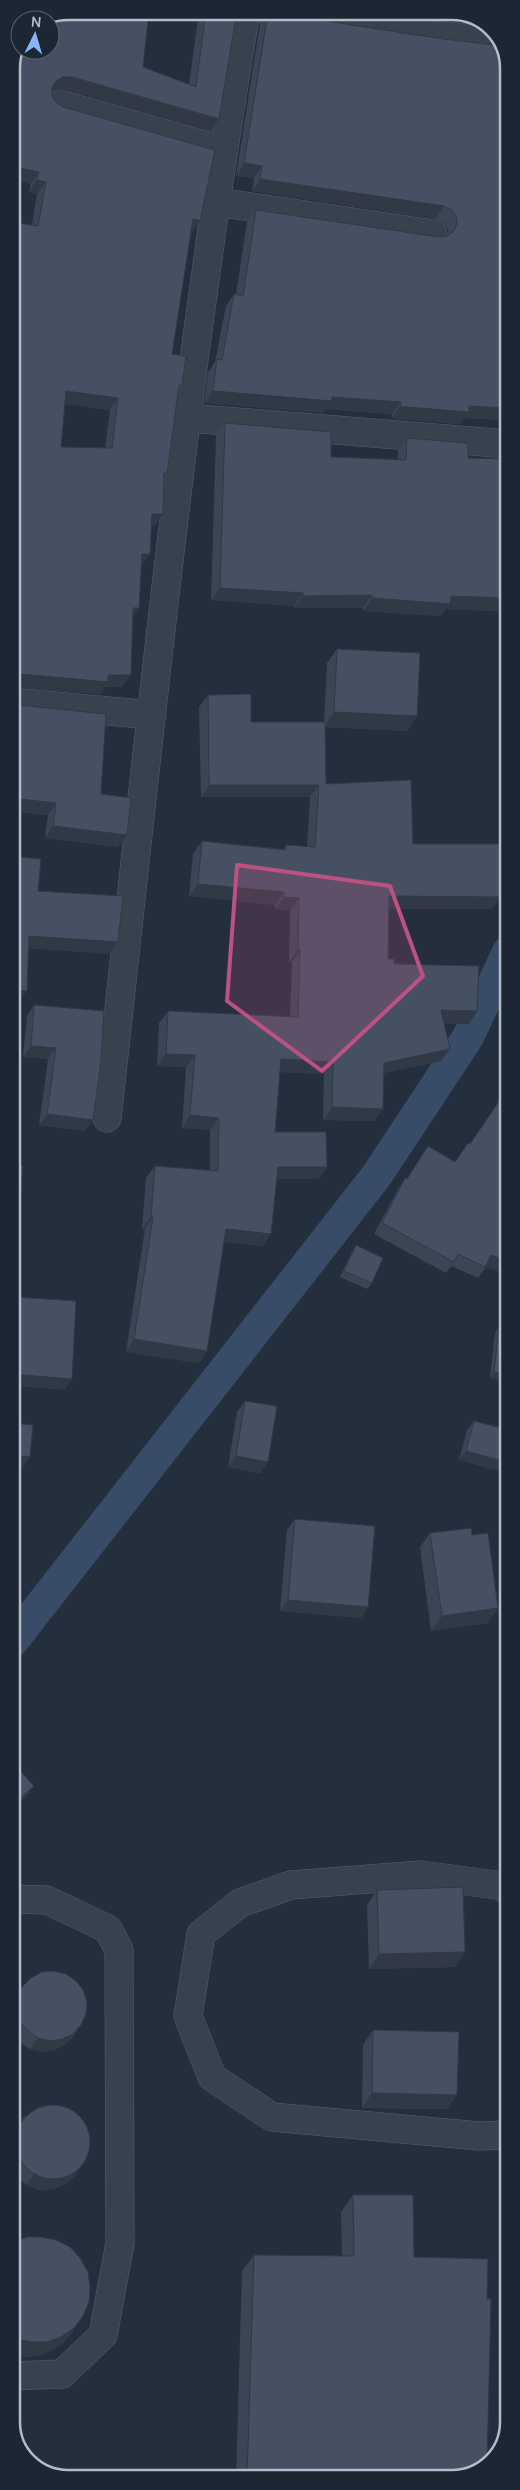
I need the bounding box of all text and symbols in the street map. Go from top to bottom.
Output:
north arrow [10,10,60,60]
text: N [30,12,42,31]

